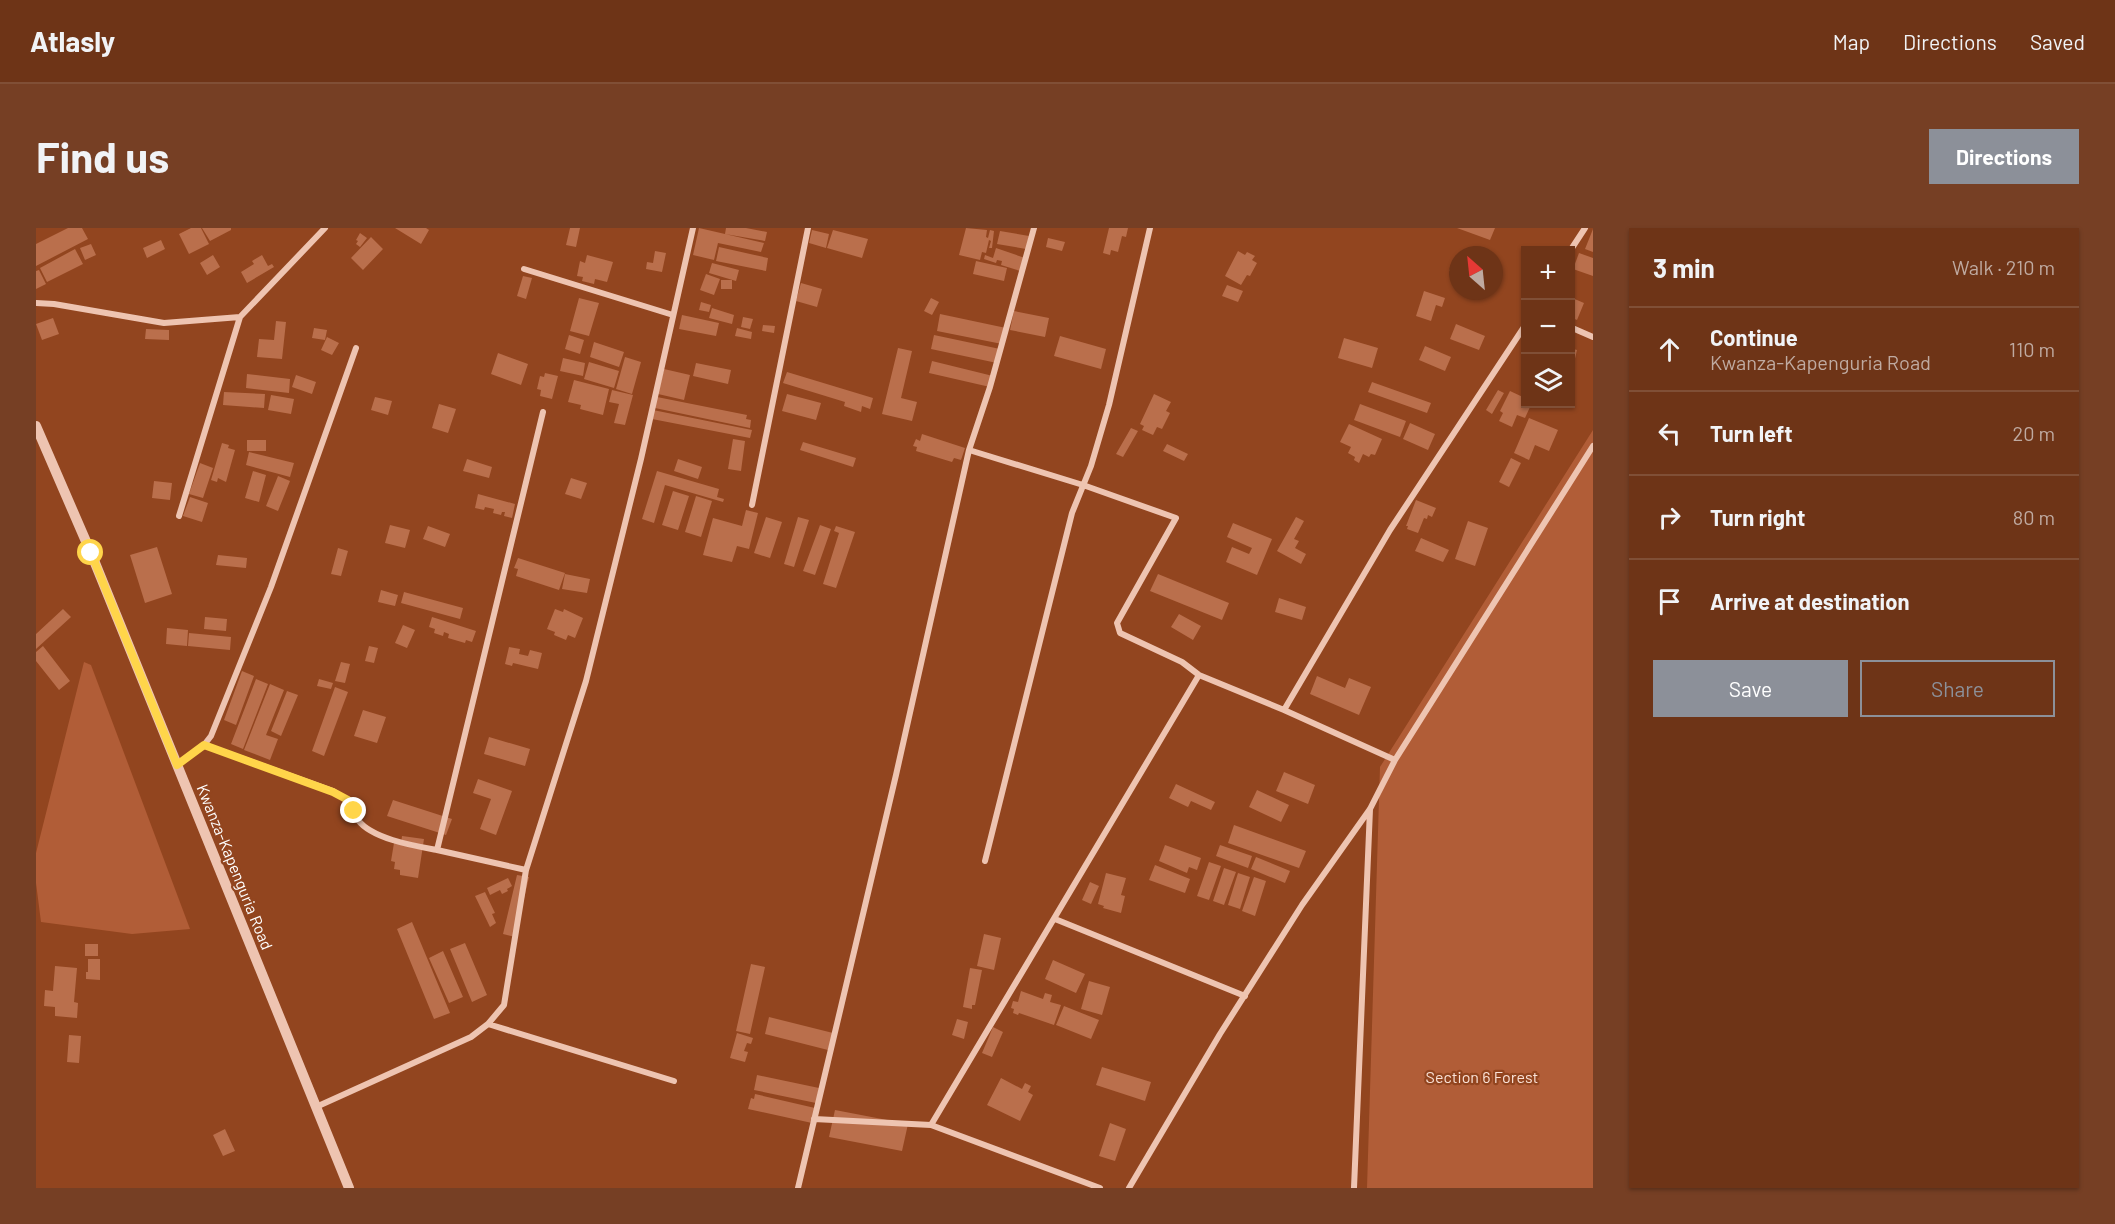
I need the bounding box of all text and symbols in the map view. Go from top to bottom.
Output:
text: Atlasly [30,24,115,58]
text: Map [1833,29,1870,54]
text: Directions [1903,29,1997,54]
text: Saved [2030,29,2085,54]
button: Directions [1929,129,2079,184]
text: Find us [36,131,169,181]
north arrow [1449,246,1503,300]
map controls [1521,246,1575,408]
button: + [1521,246,1575,300]
text: 3 min [1653,252,1715,283]
text: Walk · 210 m [1952,255,2055,279]
button: − [1521,300,1575,354]
text: Continue [1710,324,1798,350]
icon: ahead [1653,333,1686,366]
text: 110 m [2009,337,2055,361]
text: Kwanza-Kapenguria Road [1710,350,1931,374]
button: layers [1521,354,1575,408]
icon: left [1653,417,1686,450]
text: Turn left [1710,420,1793,446]
text: 20 m [2012,421,2055,445]
icon: right [1653,501,1686,534]
text: Turn right [1710,504,1805,530]
text: 80 m [2013,505,2055,529]
route start [77,539,103,565]
icon: arrive [1653,585,1686,618]
text: Arrive at destination [1710,588,1909,614]
button: Save [1653,660,1848,717]
button: Share [1860,660,2055,717]
street label: Kwanza-Kapenguria Road [194,781,277,952]
route end [340,797,366,823]
park label: Section 6 Forest [1426,1067,1538,1086]

